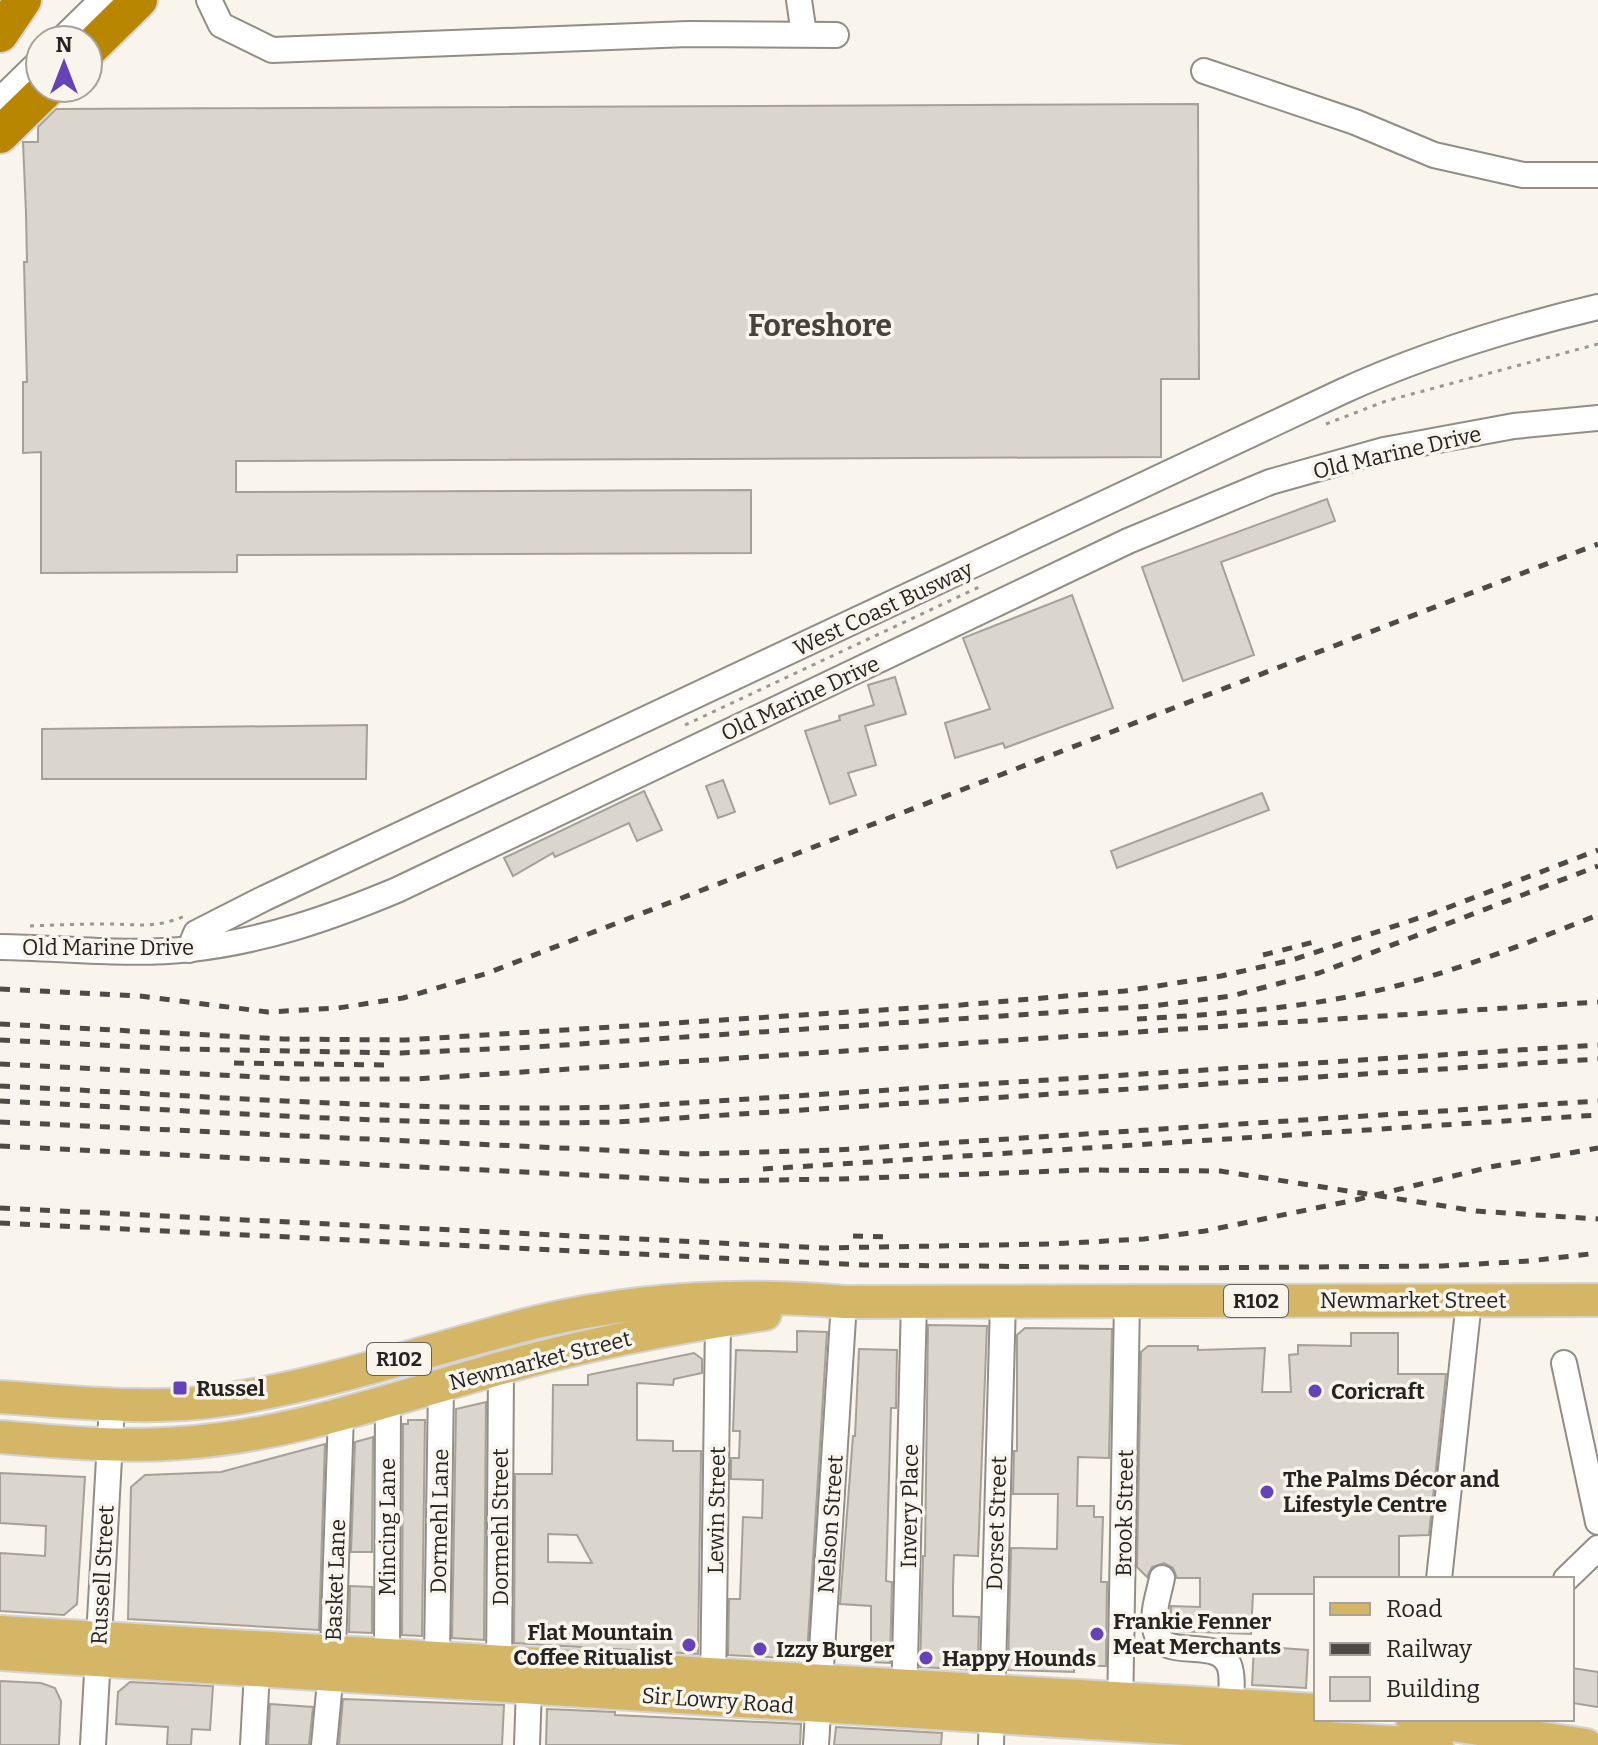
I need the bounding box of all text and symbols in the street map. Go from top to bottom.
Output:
north arrow [24,24,104,104]
text: N [56,31,73,58]
district label: Foreshore [748,308,892,344]
street label: Old Marine Drive [1310,420,1484,485]
street label: West Coast Busway [789,555,977,662]
street label: Old Marine Drive [717,650,884,747]
street label: Old Marine Drive [22,934,194,961]
road number: R102 [1224,1285,1288,1317]
street label: Newmarket Street [1320,1287,1506,1314]
street label: Newmarket Street [446,1325,634,1396]
road number: R102 [367,1343,431,1375]
place label: Russel [196,1375,265,1402]
place label: Coricraft [1331,1378,1425,1405]
marker: Russel [171,1379,189,1397]
marker: Coricraft [1306,1382,1324,1400]
street label: Invery Place [895,1444,924,1568]
street label: Lewin Street [702,1446,731,1574]
street label: Dormehl Lane [425,1448,454,1594]
street label: Dormehl Street [487,1448,514,1606]
street label: Brook Street [1110,1449,1139,1577]
street label: Nelson Street [812,1454,849,1594]
street label: Dorset Street [981,1455,1012,1591]
street label: Mincing Lane [374,1458,401,1596]
place label: The Palms Décor and Lifestyle Centre [1283,1466,1500,1518]
marker: The Palms Décor and Lifestyle Centre [1258,1483,1276,1501]
street label: Russell Street [85,1504,120,1646]
street label: Basket Lane [320,1518,351,1642]
legend [1314,1577,1574,1721]
text: Road [1386,1595,1442,1623]
place label: Frankie Fenner Meat Merchants [1113,1608,1281,1660]
place label: Flat Mountain Coffee Ritualist [513,1619,673,1671]
marker: Frankie Fenner Meat Merchants [1088,1625,1106,1643]
text: Railway [1386,1635,1472,1663]
marker: Flat Mountain Coffee Ritualist [680,1636,698,1654]
place label: Izzy Burger [776,1636,895,1663]
marker: Izzy Burger [751,1640,769,1658]
place label: Happy Hounds [942,1645,1096,1672]
marker: Happy Hounds [917,1649,935,1667]
text: Building [1386,1675,1480,1703]
street label: Sir Lowry Road [641,1682,795,1719]

